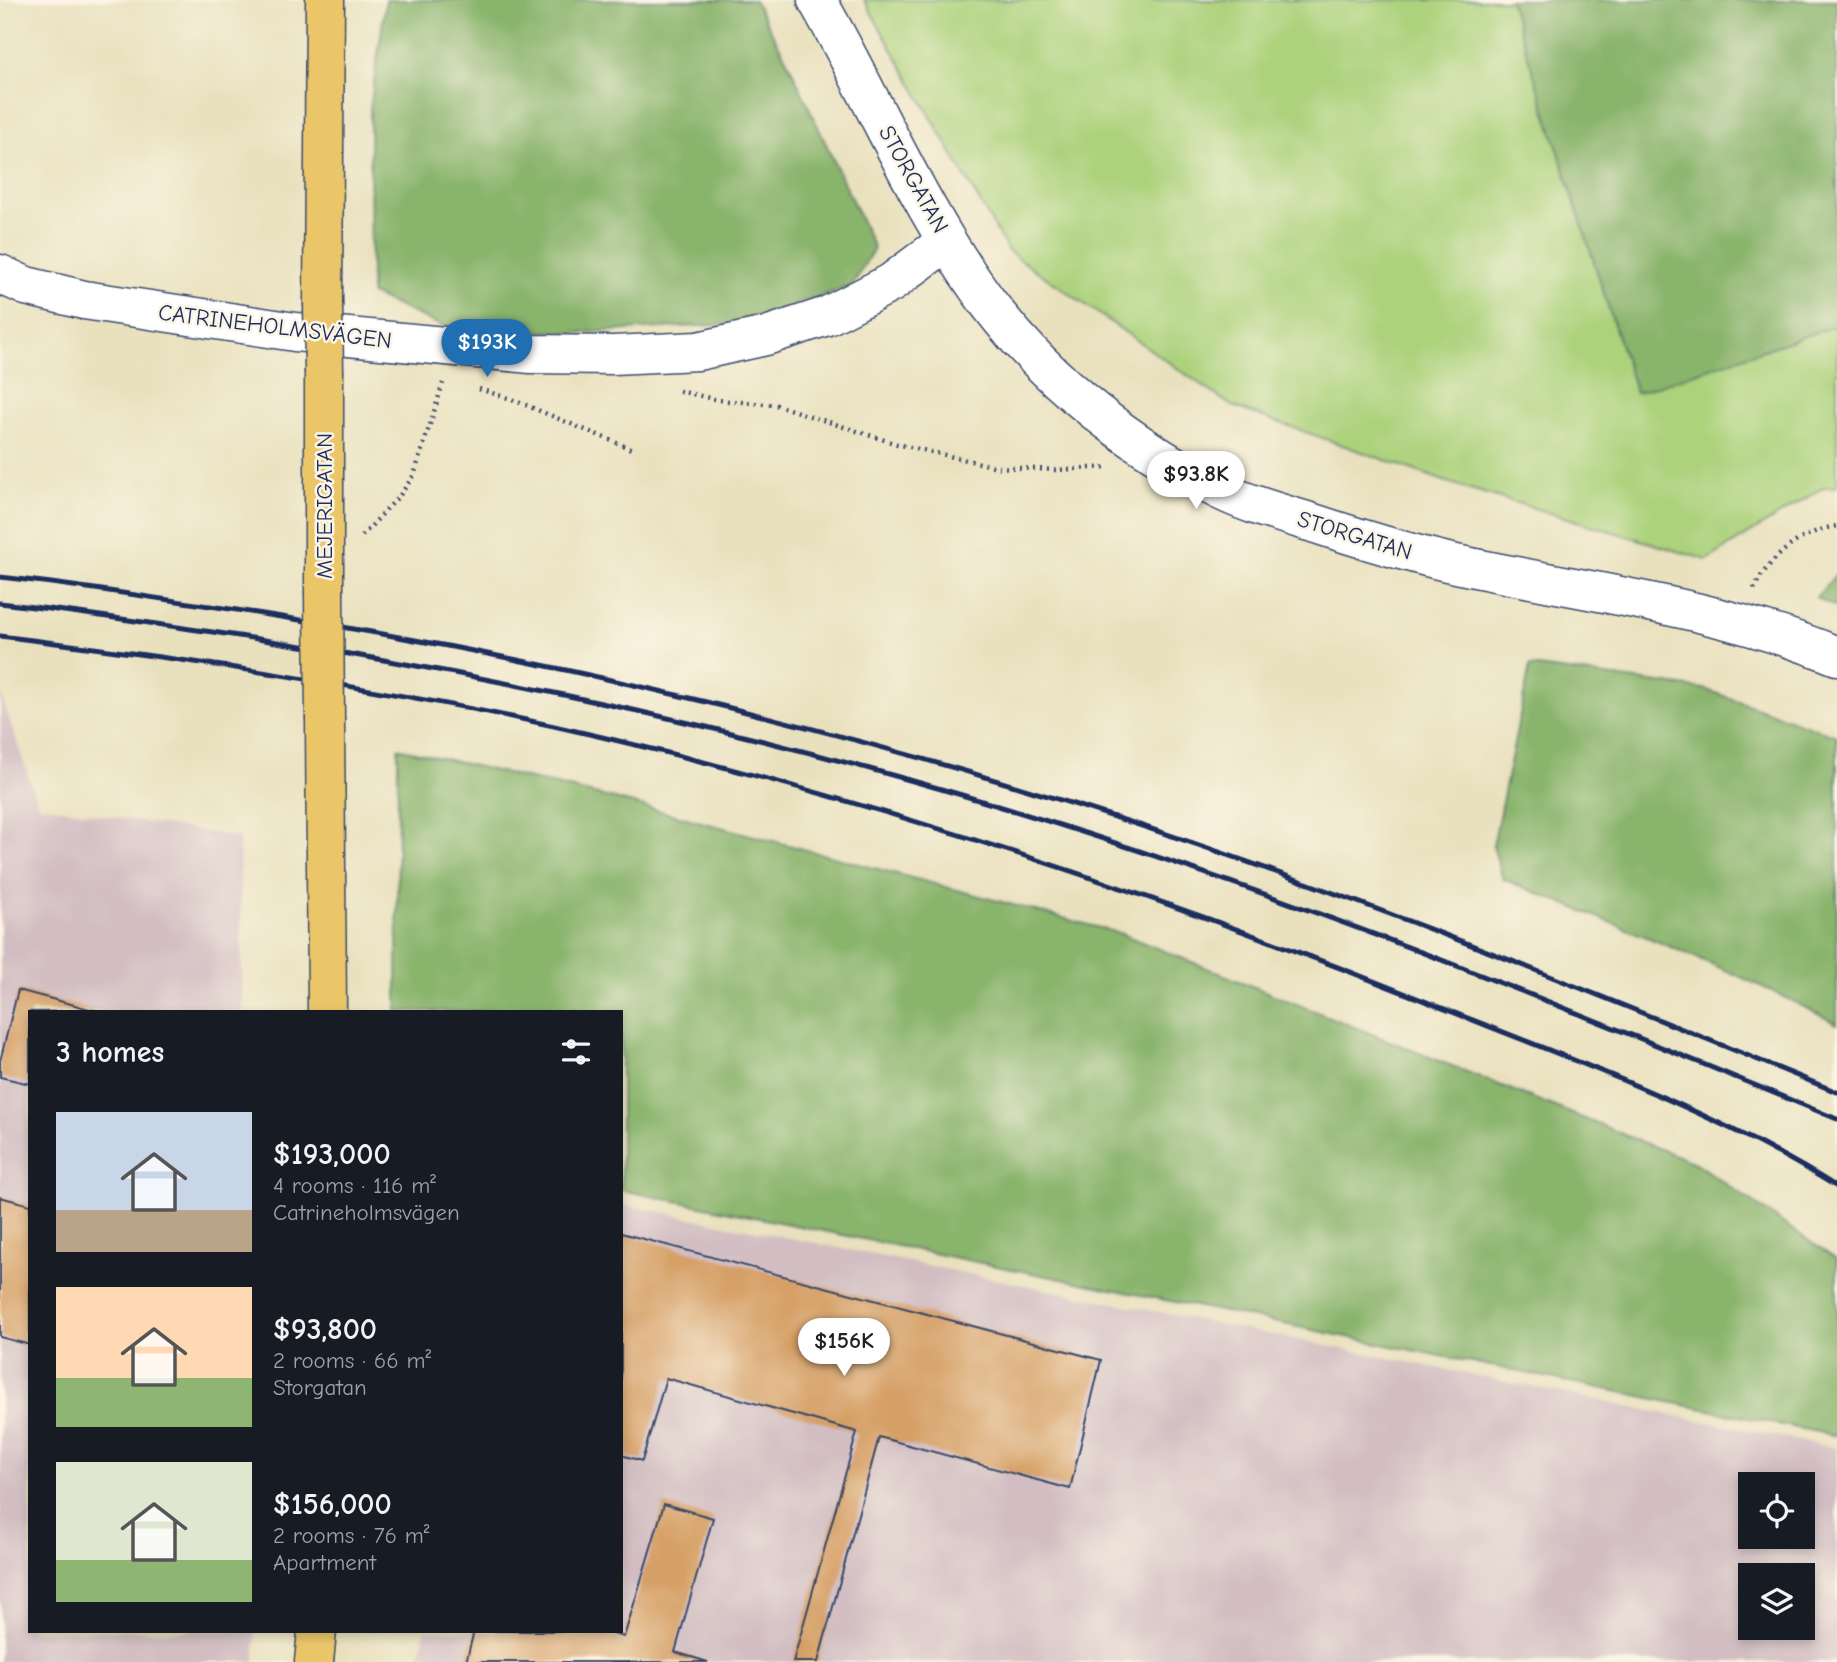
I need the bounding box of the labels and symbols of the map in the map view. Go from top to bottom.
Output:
street label: STORGATAN [873,121,954,238]
street label: CATRINEHOLMSVÄGEN [157,299,393,354]
pin: $193K [438,320,536,379]
street label: MEJERIGATAN [311,433,338,579]
pin: $93.8K [1139,452,1253,511]
street label: STORGATAN [1294,505,1415,566]
pin: $156K [795,1318,893,1378]

